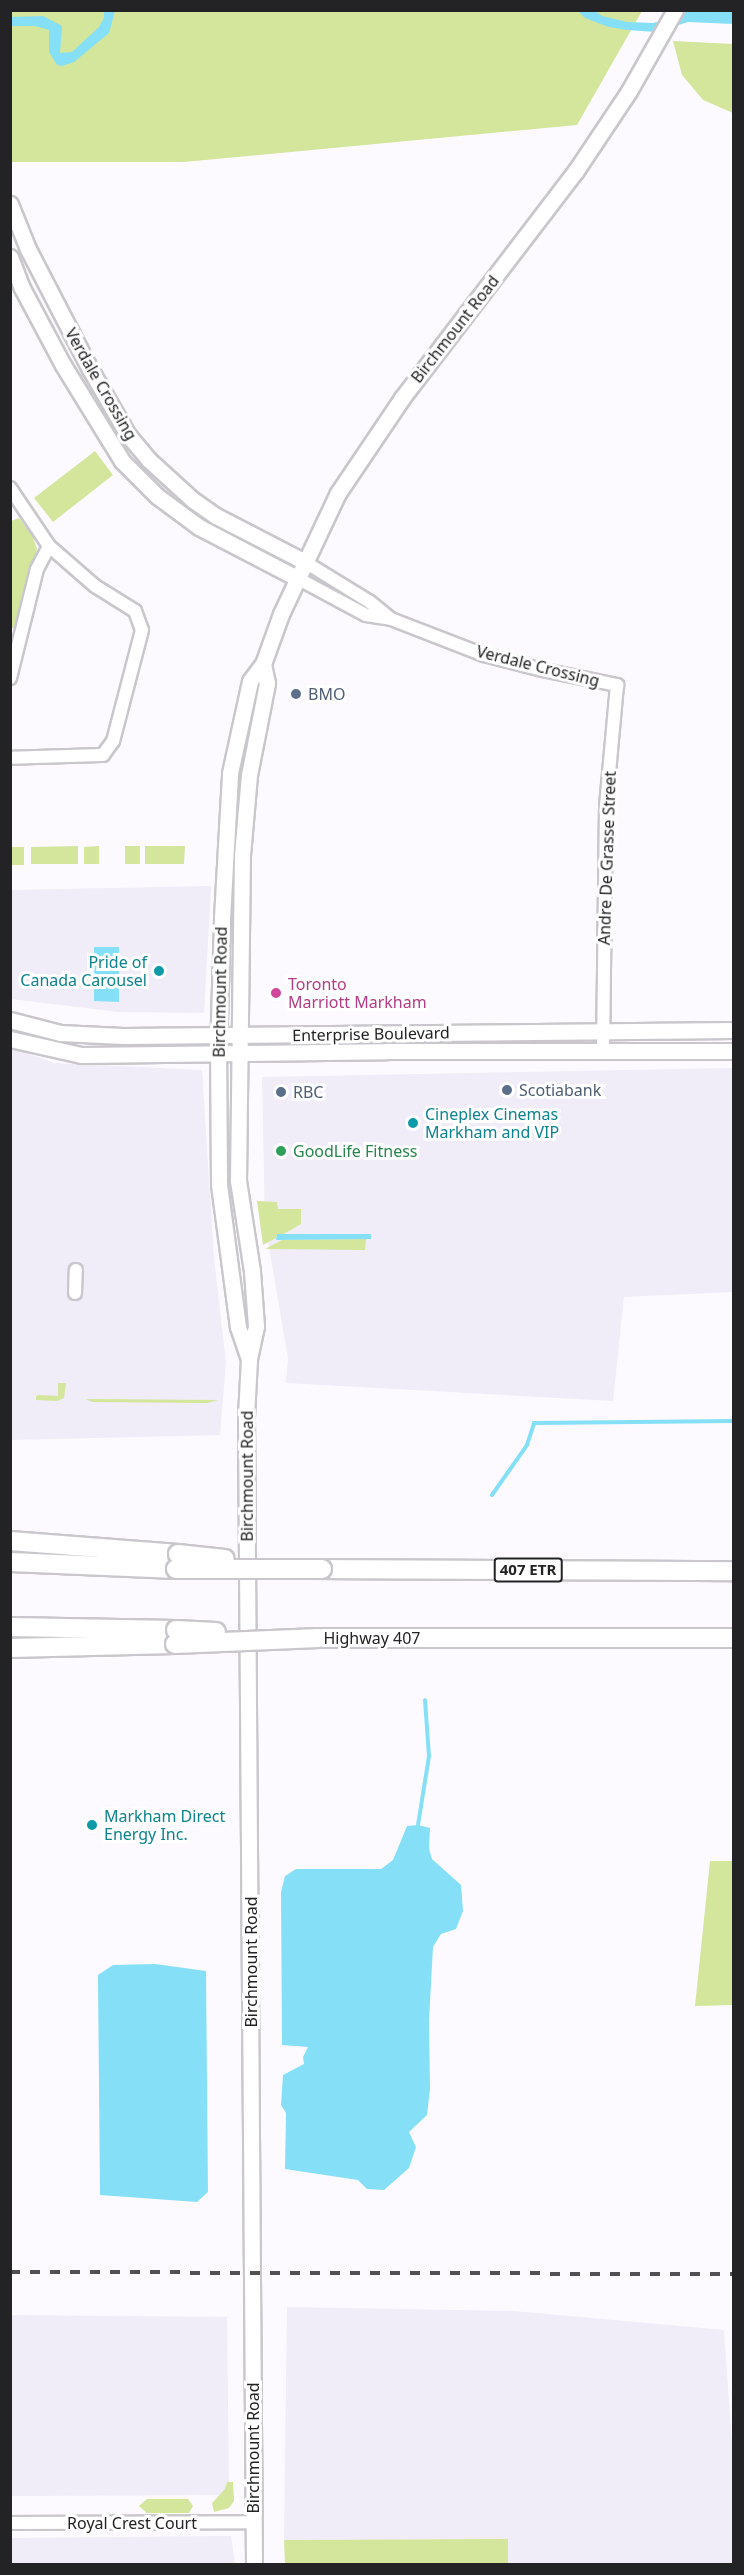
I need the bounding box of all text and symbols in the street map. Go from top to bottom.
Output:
street label: Birchmount Road [407,271,503,387]
street label: Verdale Crossing [61,325,141,443]
street label: Verdale Crossing [475,641,601,691]
place label: BMO [308,684,345,704]
marker: BMO [289,687,303,701]
street label: Andre De Grasse Street [594,771,620,945]
street label: Birchmount Road [209,926,231,1058]
place label: Pride of Canada Carousel [20,952,147,990]
marker: Pride of Canada Carousel [152,964,166,978]
place label: Toronto Marriott Markham [288,974,427,1012]
marker: Toronto Marriott Markham [269,986,283,1000]
street label: Enterprise Boulevard [292,1023,450,1045]
place label: Scotiabank [519,1080,601,1100]
place label: RBC [293,1082,323,1102]
marker: Scotiabank [500,1083,514,1097]
marker: RBC [274,1085,288,1099]
place label: Cineplex Cinemas Markham and VIP [425,1104,559,1142]
marker: Cineplex Cinemas Markham and VIP [406,1116,420,1130]
place label: GoodLife Fitness [293,1141,417,1161]
marker: GoodLife Fitness [274,1144,288,1158]
street label: Birchmount Road [237,1410,257,1542]
road number: 407 ETR [494,1558,562,1582]
street label: Highway 407 [323,1628,421,1648]
place label: Markham Direct Energy Inc. [104,1806,225,1844]
marker: Markham Direct Energy Inc. [85,1818,99,1832]
street label: Birchmount Road [241,1896,261,2028]
street label: Birchmount Road [243,2382,263,2514]
street label: Royal Crest Court [67,2513,197,2533]

